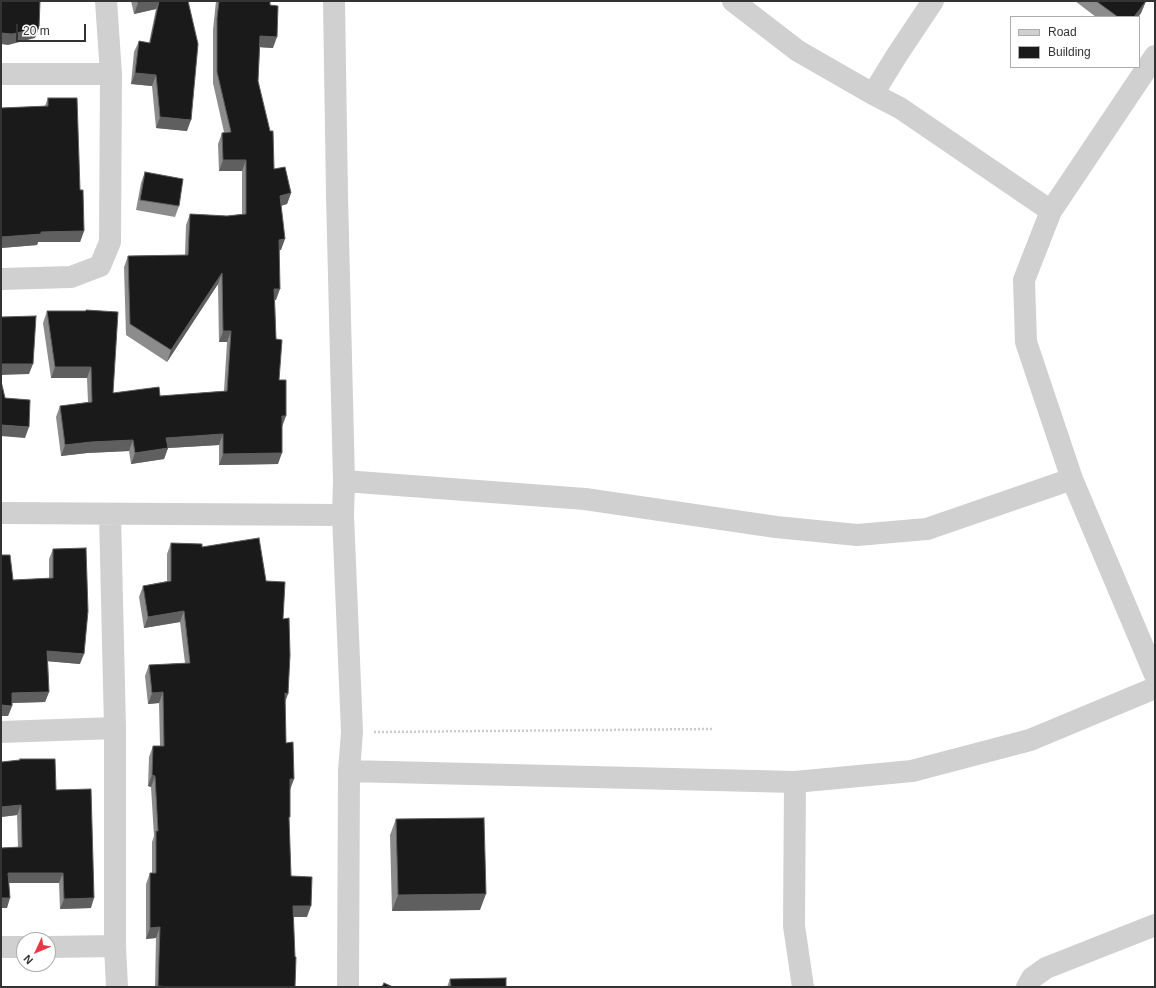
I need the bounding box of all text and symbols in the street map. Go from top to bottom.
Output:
scale bar [18,16,88,42]
legend [1010,16,1140,68]
text: 20 m [23,24,50,38]
text: Road [1048,25,1077,39]
text: Building [1048,45,1091,59]
north arrow [16,932,56,972]
text: N [21,953,35,967]

